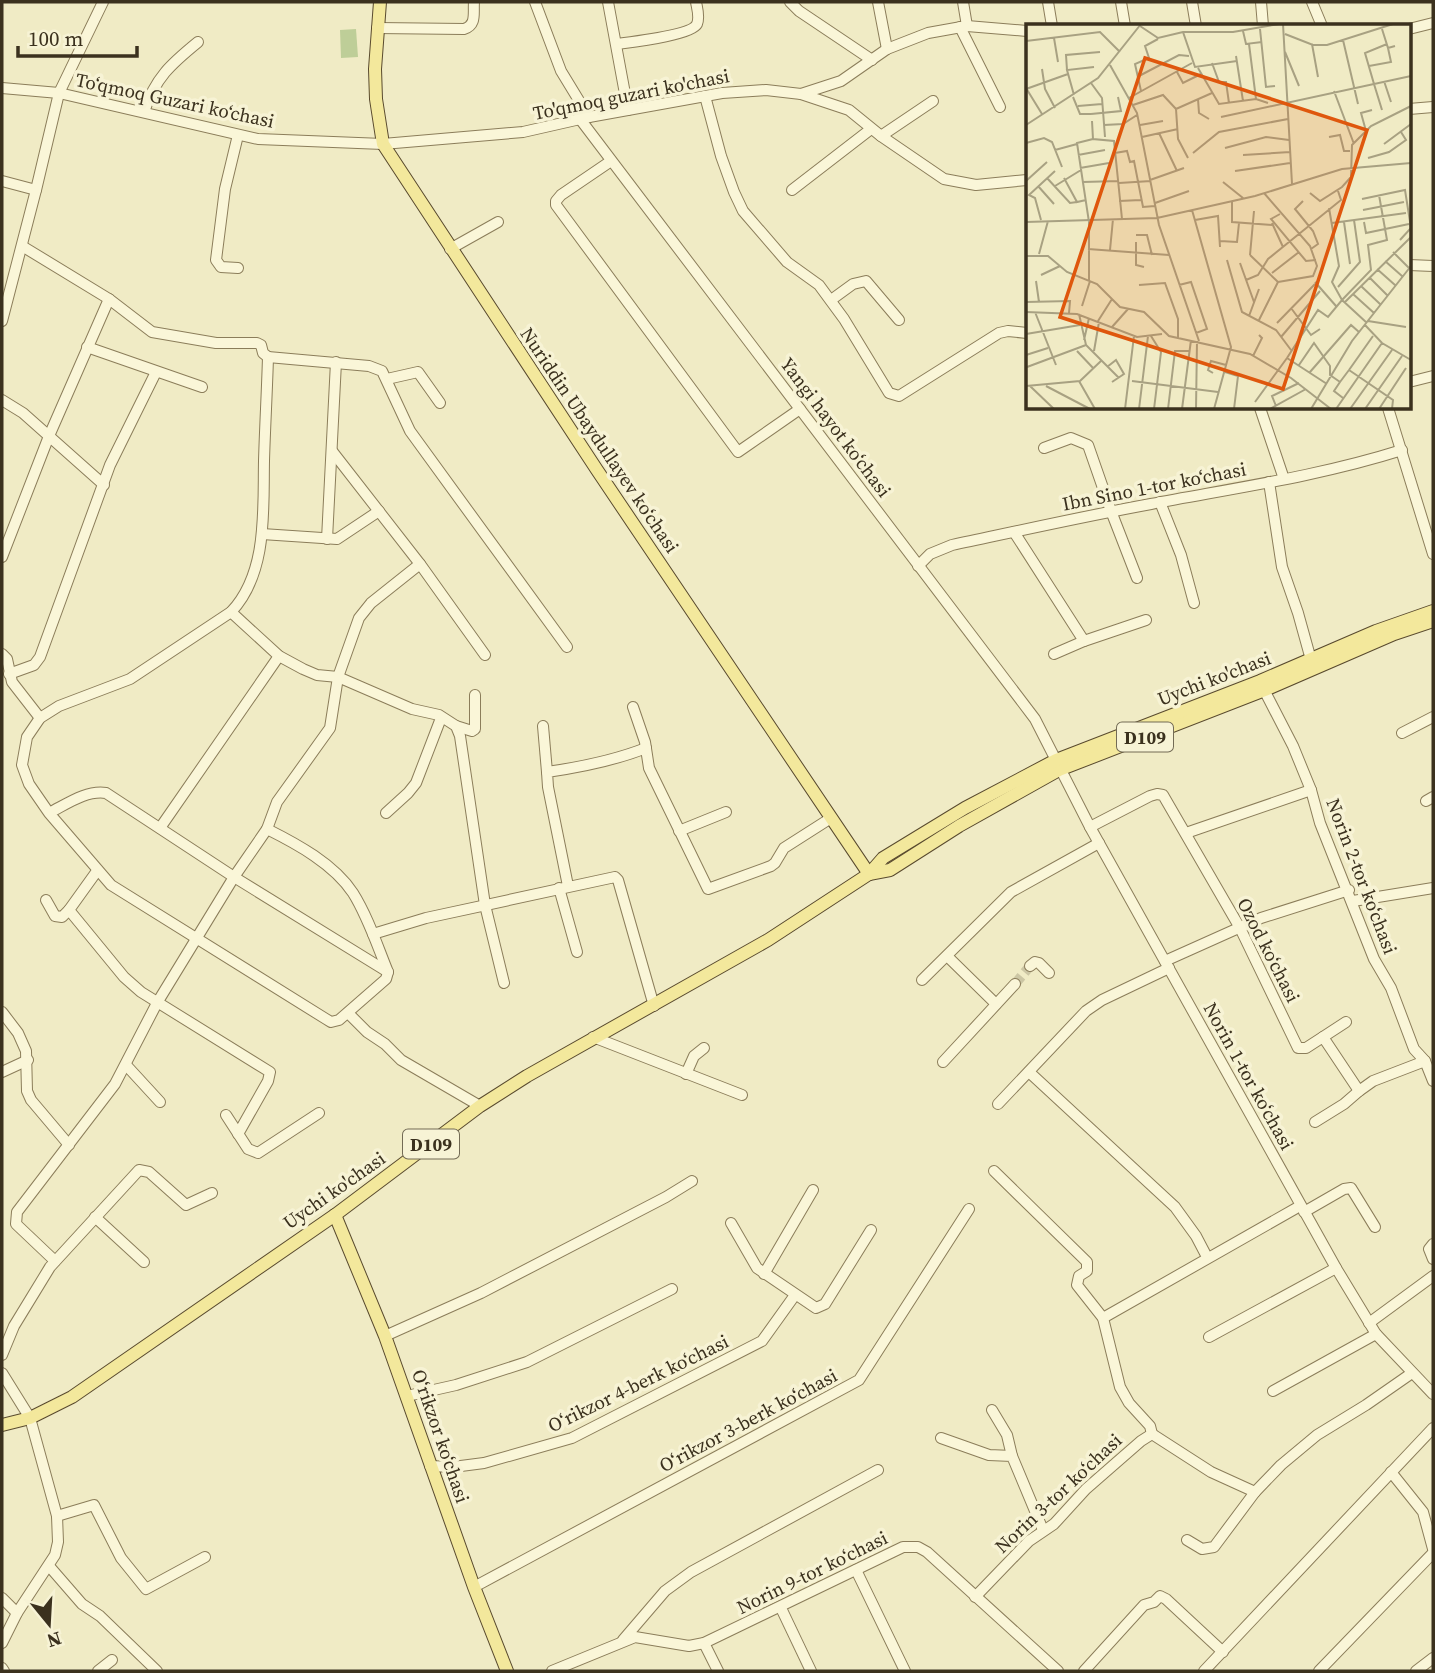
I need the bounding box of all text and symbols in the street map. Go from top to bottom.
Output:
scale bar [18,14,136,58]
text: 100 m [28,24,83,53]
inset map [1026,24,1410,410]
street label: To'qmoq guzari ko'chasi [531,62,732,126]
street label: Toʻqmoq Guzari koʻchasi [73,66,277,134]
street label: Nuriddin Ubaydullayev koʻchasi [515,322,686,558]
street label: Yangi hayot koʻchasi [775,352,897,503]
street label: Ibn Sino 1-tor koʻchasi [1060,455,1248,517]
street label: Uychi ko'chasi [1154,644,1275,712]
road number: D109 [1117,722,1173,752]
street label: Norin 2-tor koʻchasi [1320,794,1404,958]
street label: Ozod koʻchasi [1231,893,1307,1007]
street label: Norin 1-tor koʻchasi [1198,998,1300,1155]
road number: D109 [403,1129,459,1158]
street label: Uychi ko'chasi [278,1145,391,1235]
street label: Oʻrikzor 4-berk koʻchasi [543,1328,733,1438]
street label: Oʻrikzor 3-berk koʻchasi [654,1362,842,1478]
street label: Oʻrikzor koʻchasi [406,1366,476,1507]
street label: Norin 3-tor koʻchasi [989,1427,1127,1559]
street label: Norin 9-tor koʻchasi [732,1524,892,1620]
north arrow [14,1589,84,1659]
text: N [44,1626,65,1655]

